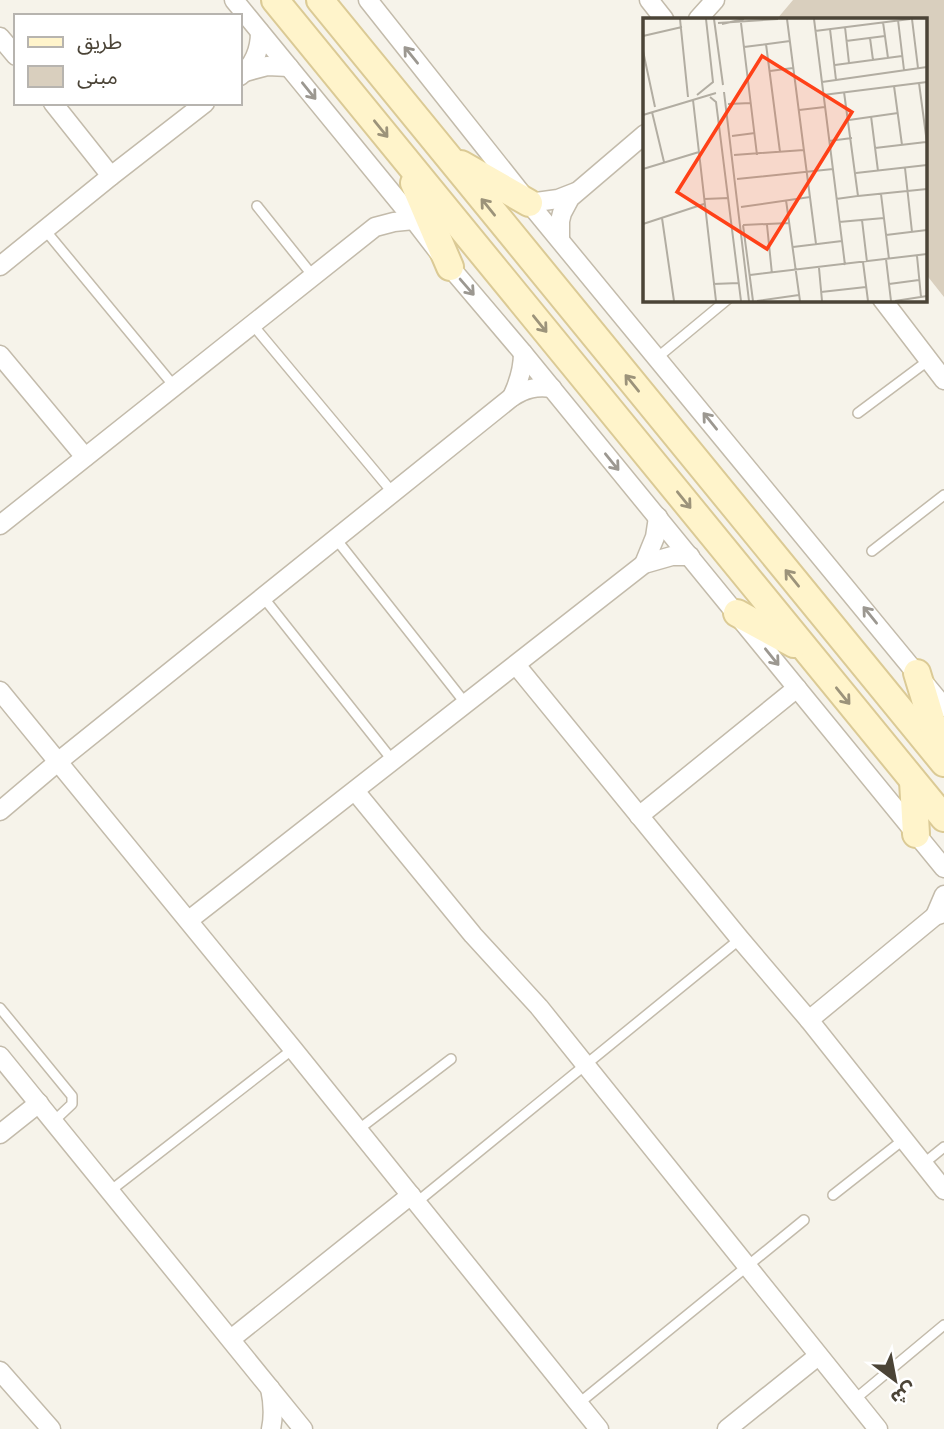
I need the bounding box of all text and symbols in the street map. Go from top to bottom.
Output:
legend [14,14,242,105]
inset map [643,18,926,301]
text: طريق [77,27,122,56]
one-way arrow [404,46,419,65]
text: مبنى [77,62,118,91]
one-way arrow [301,81,316,99]
one-way arrow [373,119,388,137]
one-way arrow [481,198,496,216]
one-way arrow [459,278,475,296]
one-way arrow [532,315,548,333]
one-way arrow [625,374,640,392]
one-way arrow [702,412,718,430]
one-way arrow [605,452,620,470]
one-way arrow [676,491,691,509]
one-way arrow [784,569,800,587]
one-way arrow [863,607,878,625]
one-way arrow [764,647,779,665]
one-way arrow [835,686,851,704]
north arrow [860,1345,930,1415]
text: ش [886,1376,922,1412]

